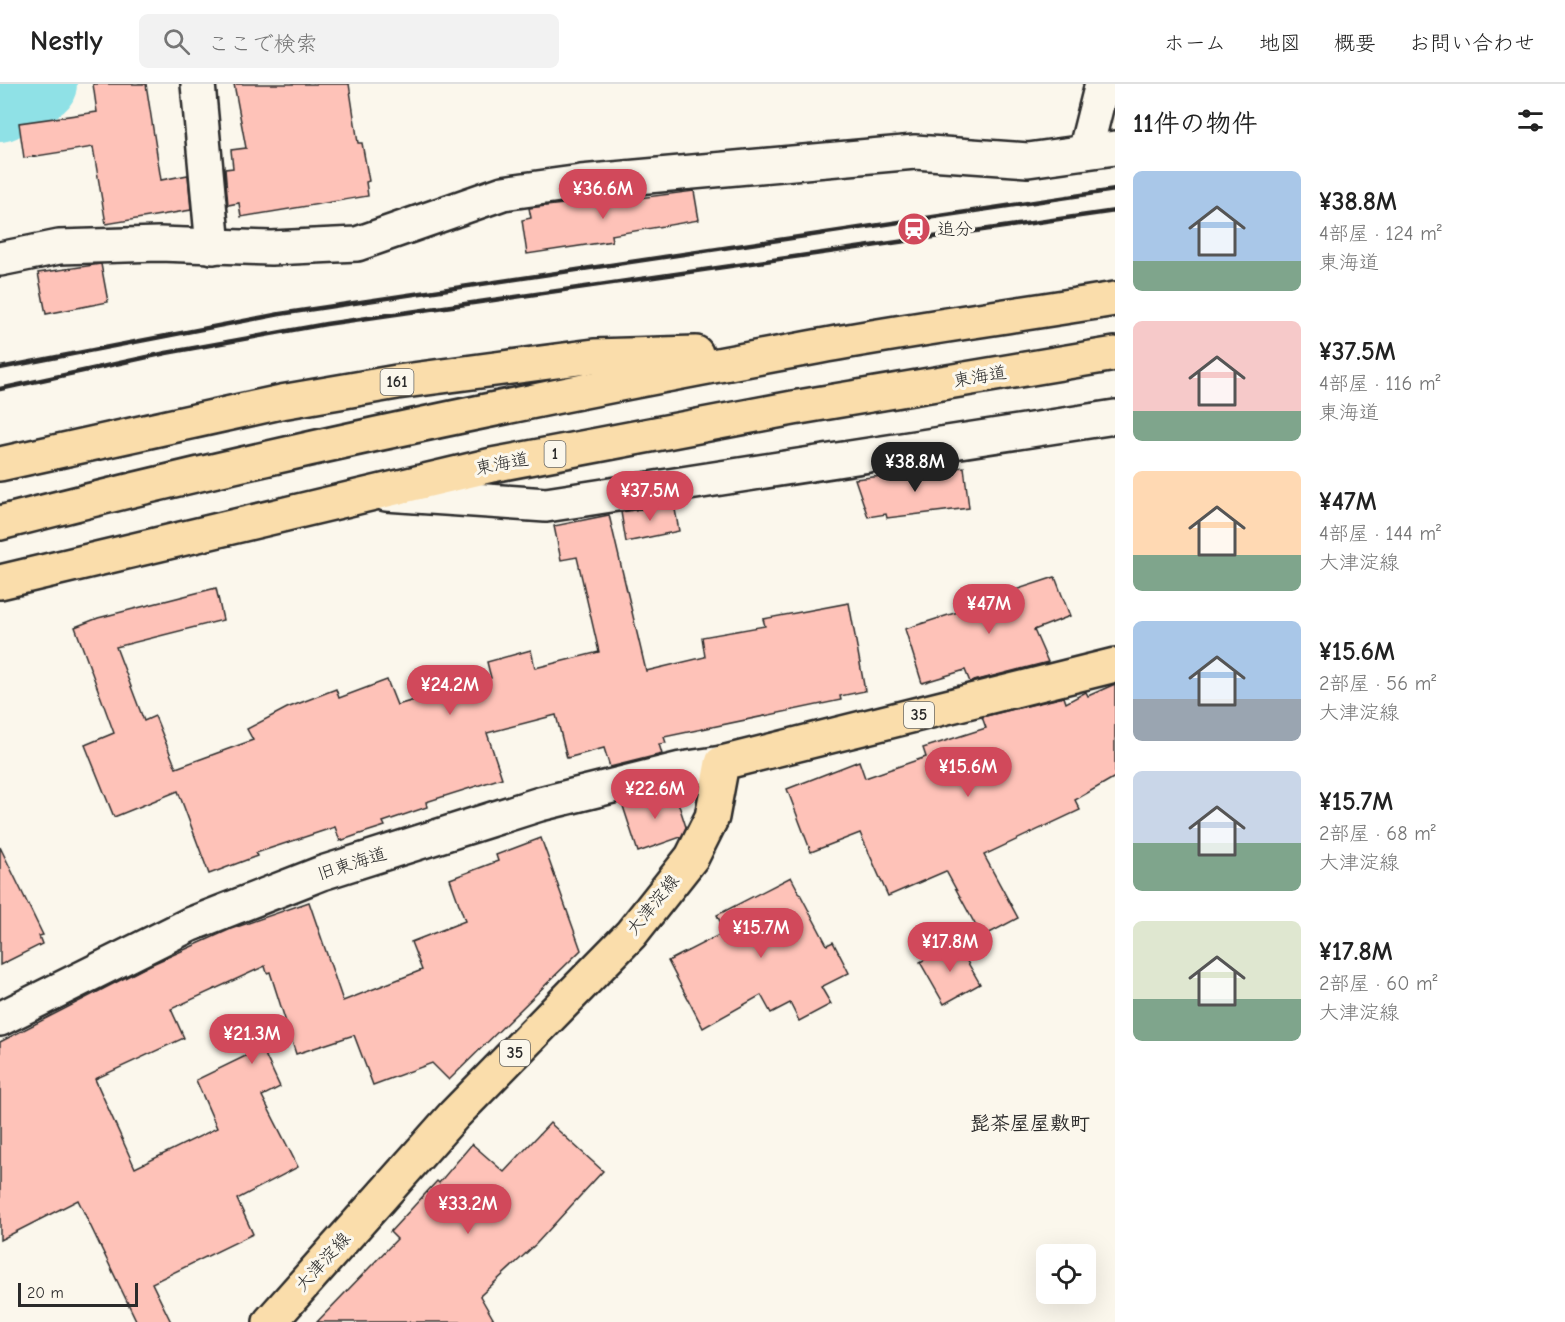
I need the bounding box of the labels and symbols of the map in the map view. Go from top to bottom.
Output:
pin: ¥36.6M [554,169,652,220]
station icon: 追分 [896,211,932,247]
place label: 追分 [937,219,973,240]
street label: 東海道 [952,362,1008,392]
road number: 161 [380,369,414,395]
road number: 1 [544,441,566,467]
pin: ¥38.8M [866,442,964,493]
street label: 東海道 [473,449,531,479]
pin: ¥37.5M [601,471,699,522]
pin: ¥47M [953,584,1025,635]
pin: ¥24.2M [401,665,499,716]
road number: 35 [904,702,934,728]
pin: ¥15.6M [919,747,1017,798]
pin: ¥22.6M [606,769,704,820]
street label: 旧東海道 [315,843,389,885]
street label: 大津淀線 [622,870,684,940]
pin: ¥15.7M [712,908,810,959]
pin: ¥17.8M [901,922,999,973]
pin: ¥21.3M [203,1014,301,1065]
road number: 35 [500,1040,530,1066]
district label: 髭茶屋屋敷町 [970,1112,1090,1135]
pin: ¥33.2M [419,1184,517,1235]
street label: 大津淀線 [291,1228,355,1296]
scale bar [18,1280,138,1308]

